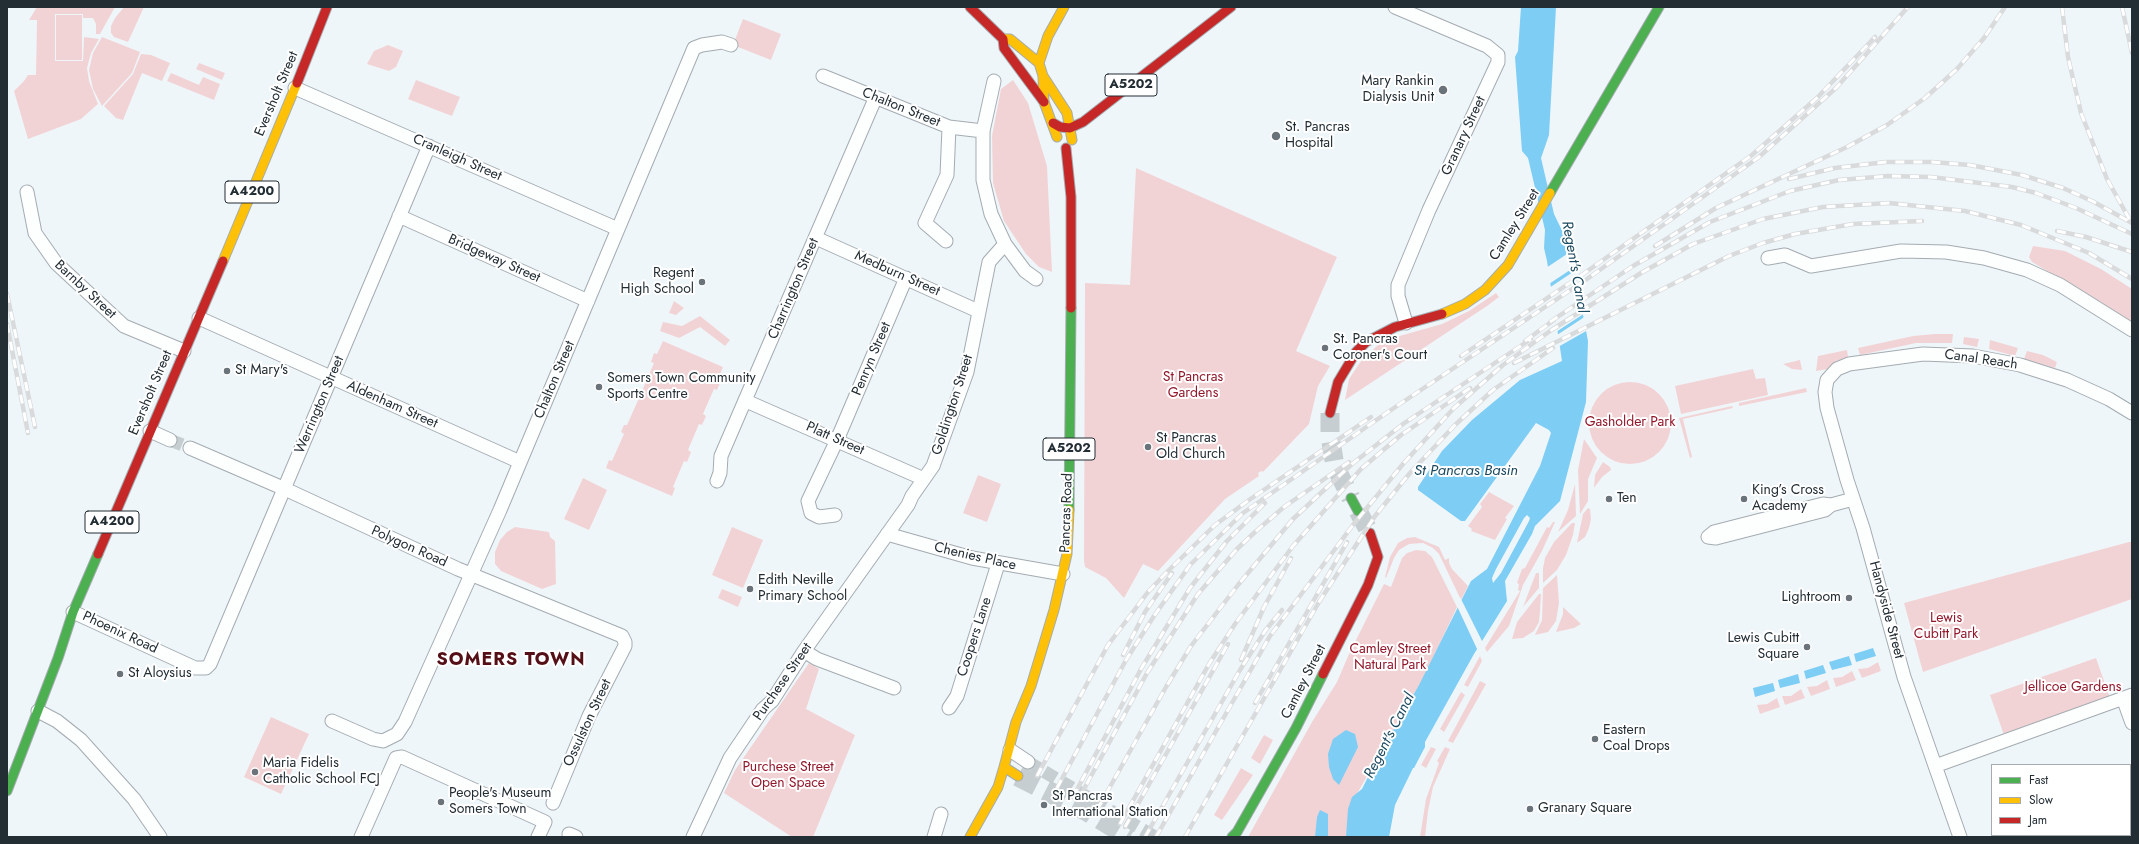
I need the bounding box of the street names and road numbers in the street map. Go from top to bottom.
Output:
street label: Eversholt Street [252,49,302,139]
road number: A5202 [1105,74,1157,96]
street label: Chalton Street [859,85,943,131]
street label: Granary Street [1438,94,1490,178]
street label: Cranleigh Street [410,131,504,185]
road number: A4200 [225,181,279,203]
street label: Camley Street [1486,186,1544,264]
street label: Bridgeway Street [445,231,543,287]
street label: Charrington Street [765,236,823,342]
street label: Medburn Street [852,248,942,300]
street label: Barnby Street [51,257,119,323]
street label: Penryn Street [849,320,895,398]
street label: Chalton Street [531,339,579,421]
street label: Canal Reach [1943,347,2019,373]
street label: Eversholt Street [126,348,176,438]
street label: Goldington Street [929,353,977,457]
street label: Werrington Street [292,354,348,456]
street label: Aldenham Street [344,377,440,433]
street label: Platt Street [803,419,867,459]
road number: A5202 [1043,438,1095,460]
street label: Pancras Road [1057,473,1077,553]
road number: A4200 [85,511,139,533]
street label: Polygon Road [368,523,450,571]
street label: Chenies Place [932,539,1018,575]
street label: Handyside Street [1865,559,1907,661]
street label: Coopers Lane [954,595,996,679]
street label: Phoenix Road [80,608,160,658]
street label: Purchese Street [750,640,816,724]
street label: Camley Street [1278,642,1330,722]
street label: Ossulston Street [560,677,616,769]

